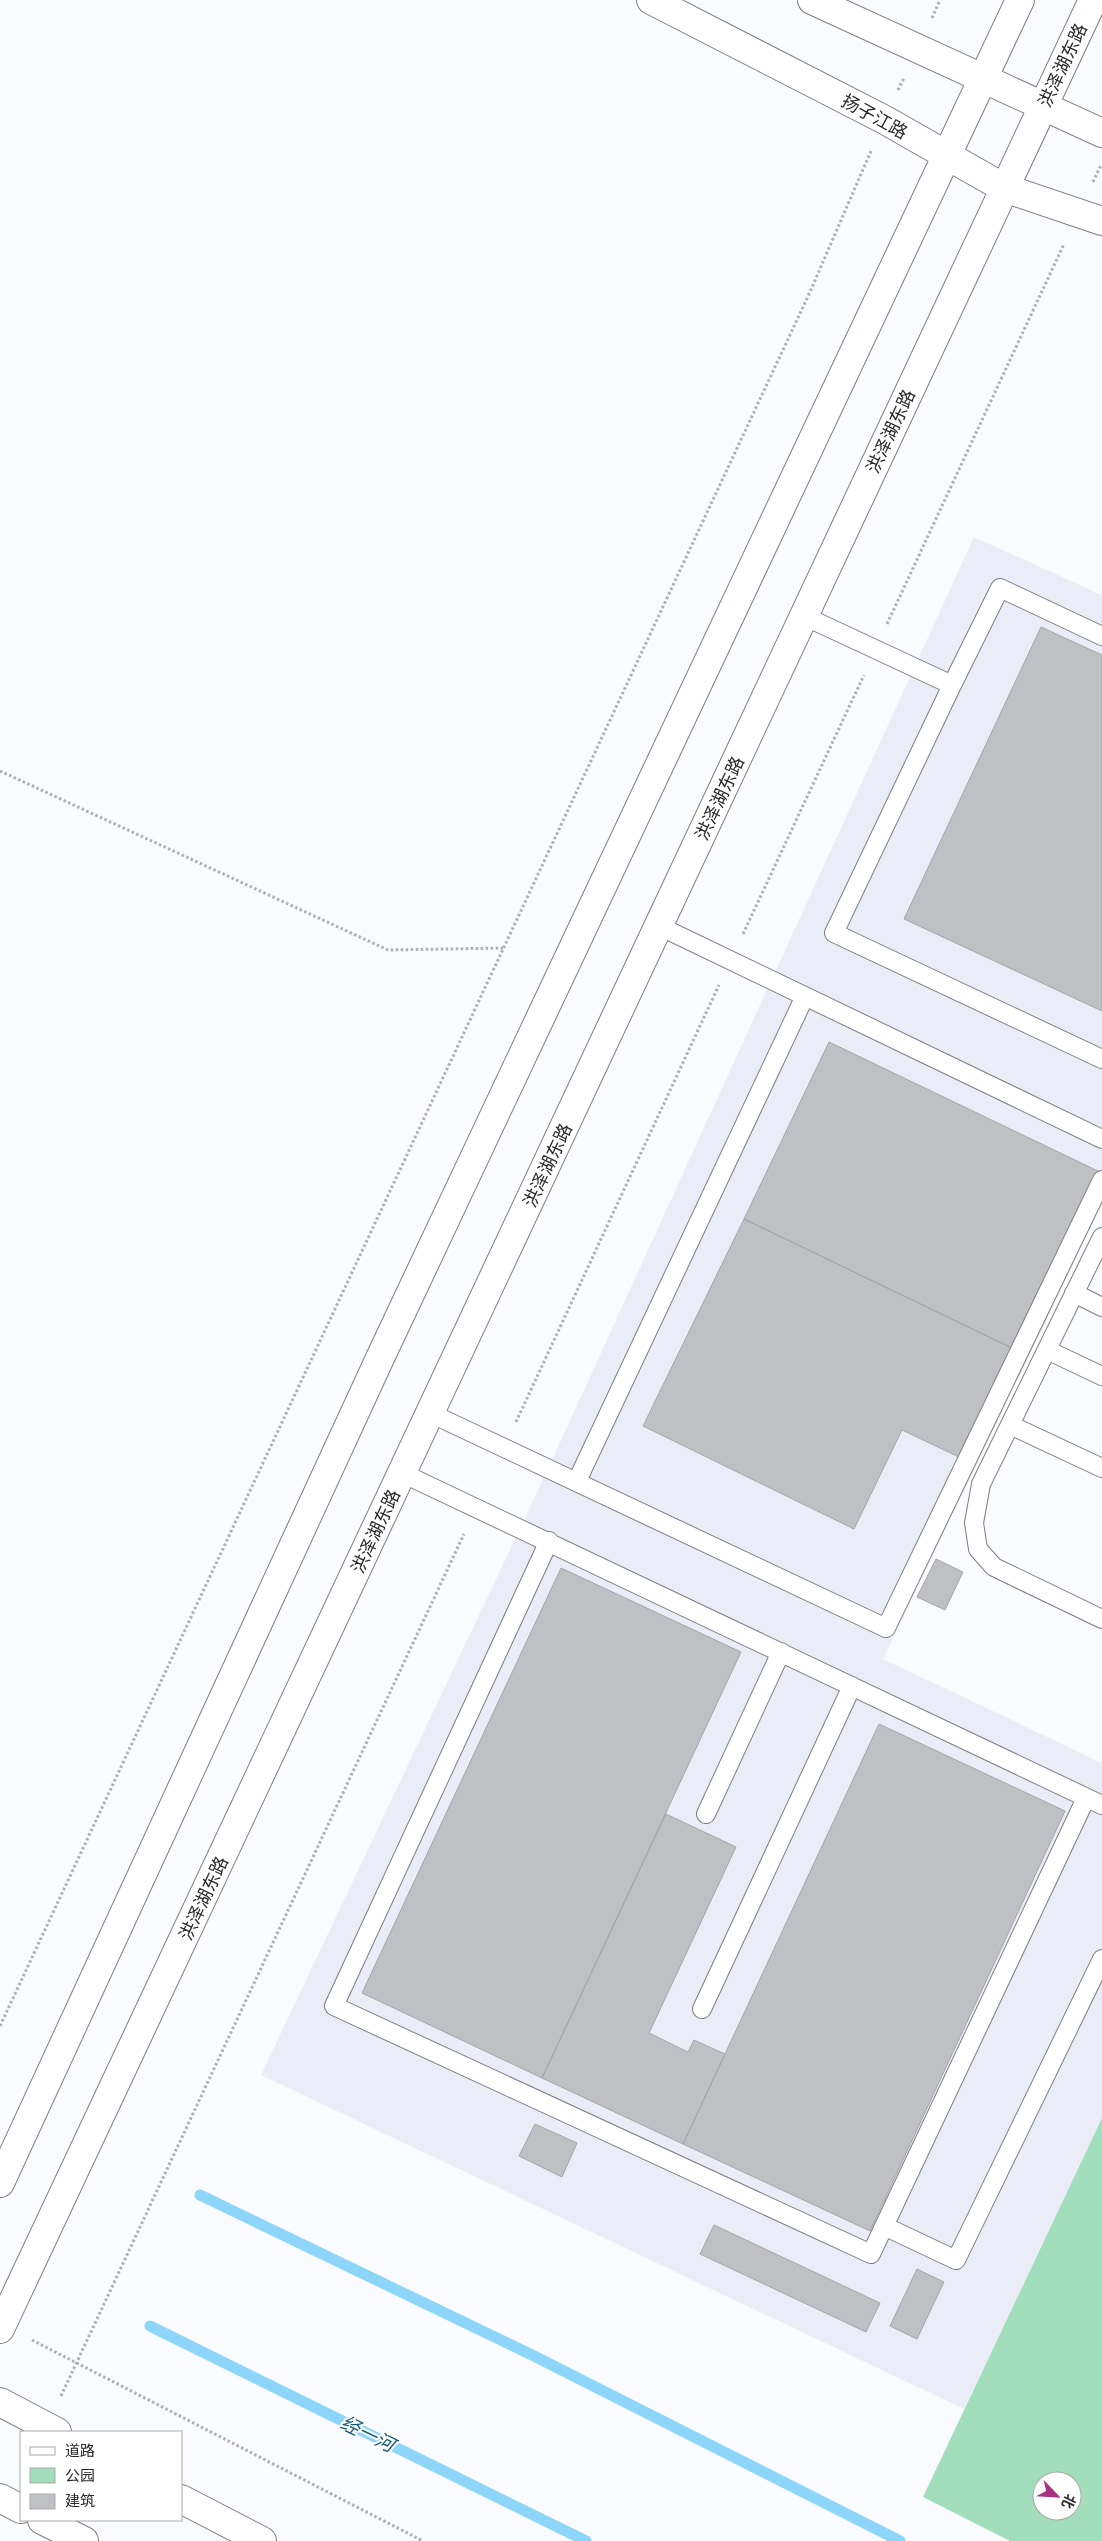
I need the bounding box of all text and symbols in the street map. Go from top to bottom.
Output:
street label: 洪泽湖东路 [1033,20,1091,110]
street label: 扬子江路 [838,89,912,143]
street label: 洪泽湖东路 [861,386,919,476]
street label: 洪泽湖东路 [690,753,748,843]
street label: 洪泽湖东路 [518,1120,576,1210]
street label: 洪泽湖东路 [346,1486,404,1576]
street label: 洪泽湖东路 [174,1853,232,1943]
water label: 经一河 [337,2410,402,2458]
legend [20,2431,182,2521]
text: 道路 [65,2441,95,2459]
text: 公园 [65,2466,95,2484]
north arrow [1032,2471,1082,2521]
text: 建筑 [65,2491,95,2509]
text: 北 [1059,2492,1080,2512]

